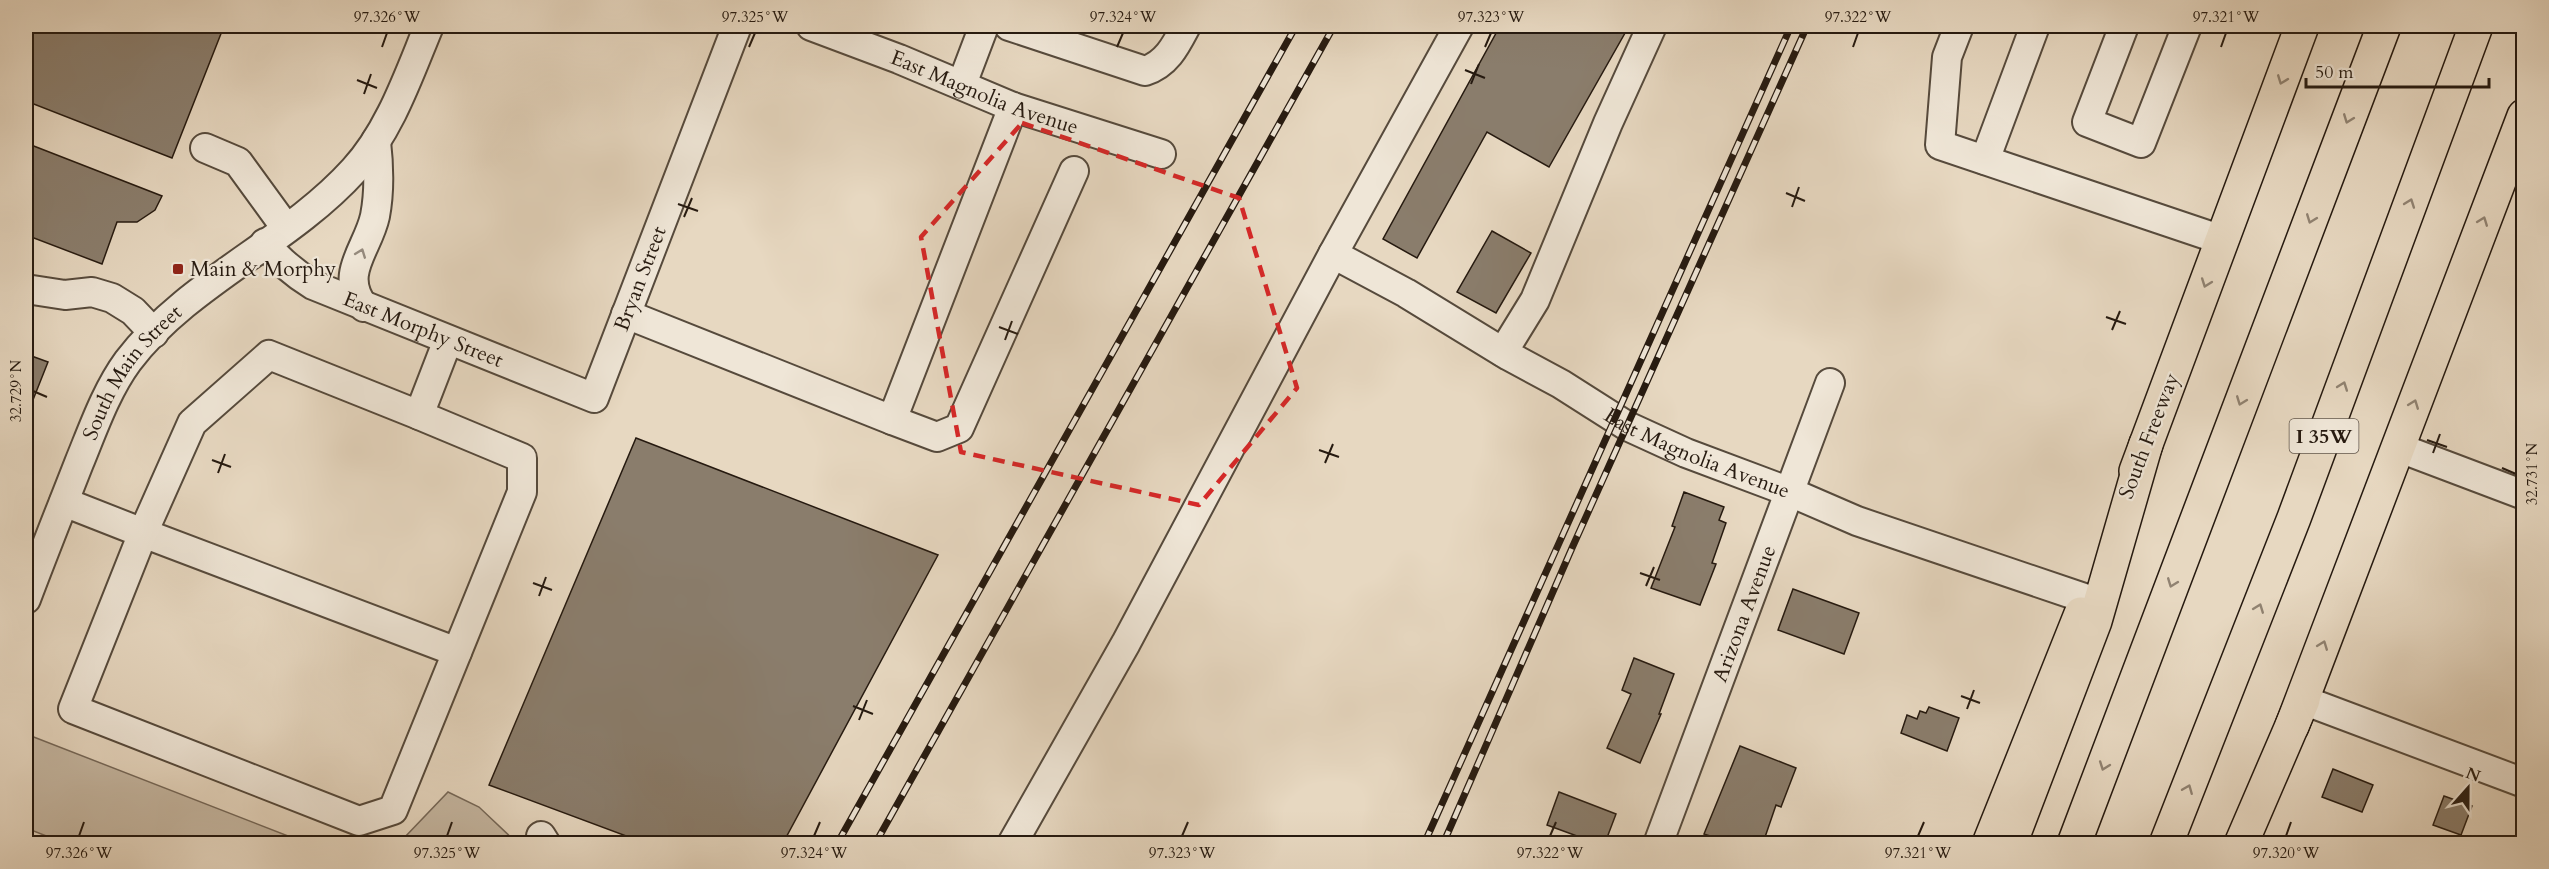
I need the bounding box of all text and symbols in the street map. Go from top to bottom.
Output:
text: 97.326°W [354,7,421,27]
text: 97.325°W [722,7,789,27]
text: 97.324°W [1090,7,1157,27]
text: 97.323°W [1458,7,1525,27]
text: 97.322°W [1825,7,1892,27]
text: 97.321°W [2193,7,2260,27]
street label: East Magnolia Avenue [887,43,1082,141]
scale bar [2306,51,2489,89]
text: 50 m [2315,60,2354,85]
one-way arrow [2276,74,2289,85]
one-way arrow [2343,114,2356,124]
one-way arrow [2403,198,2416,209]
one-way arrow [2305,213,2318,223]
one-way arrow [2476,217,2488,228]
street label: Bryan Street [607,221,673,335]
one-way arrow [354,248,366,259]
place label: Main & Morphy [190,255,336,284]
marker: Main & Morphy [171,262,185,276]
one-way arrow [2201,276,2213,287]
street label: East Morphy Street [339,284,508,375]
street label: South Main Street [75,298,188,444]
text: 32.729°N [6,359,26,422]
street label: South Freeway [2112,369,2186,503]
one-way arrow [2335,381,2348,392]
one-way arrow [2236,395,2249,406]
one-way arrow [2407,399,2419,410]
street label: East Magnolia Avenue [1599,401,1794,505]
road number: I 35W [2290,419,2358,453]
text: 32.731°N [2522,442,2542,505]
street label: Arizona Avenue [1705,541,1783,686]
one-way arrow [2167,577,2179,588]
one-way arrow [2252,603,2265,614]
one-way arrow [2316,640,2328,651]
north arrow [2438,758,2498,818]
one-way arrow [2098,760,2111,771]
text: N [2463,762,2484,788]
one-way arrow [2181,785,2193,796]
text: 97.326°W [46,843,113,863]
text: 97.325°W [414,843,481,863]
text: 97.324°W [781,843,848,863]
text: 97.323°W [1149,843,1216,863]
text: 97.322°W [1517,843,1584,863]
text: 97.321°W [1885,843,1952,863]
text: 97.320°W [2253,843,2320,863]

